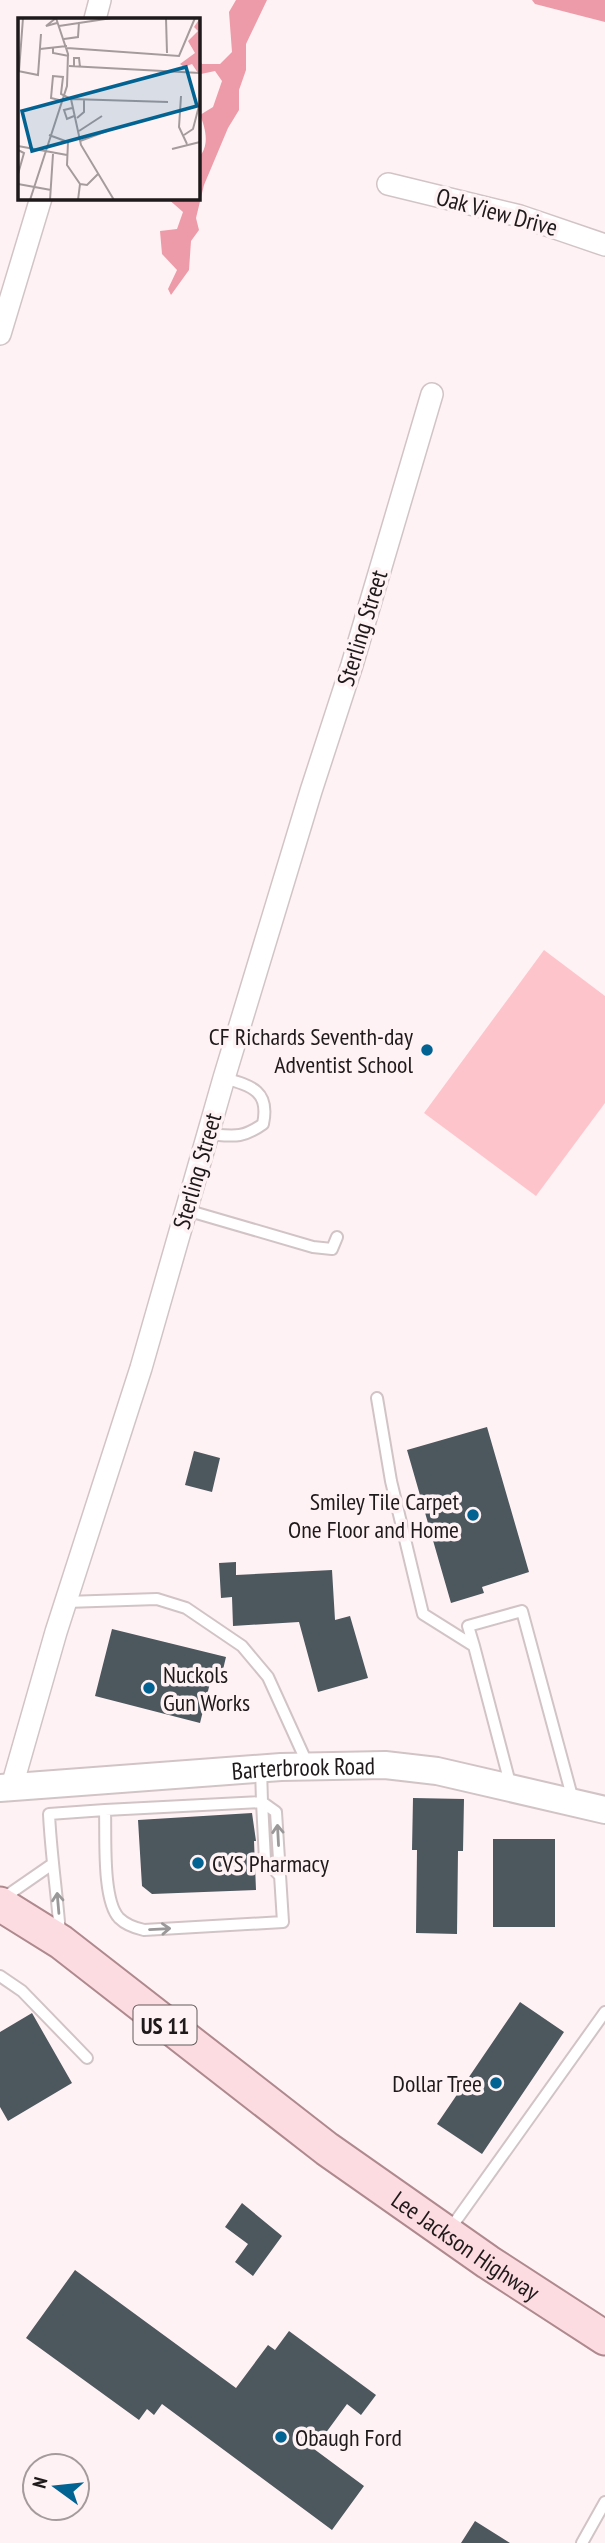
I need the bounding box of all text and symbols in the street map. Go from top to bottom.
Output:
inset map [18,18,200,200]
street label: Oak View Drive [433,181,561,243]
street label: Sterling Street [330,566,394,690]
place label: CF Richards Seventh-day Adventist School [209,1021,413,1080]
marker: CF Richards Seventh-day Adventist School [419,1042,435,1058]
street label: Sterling Street [166,1109,228,1233]
place label: Smiley Tile Carpet One Floor and Home [288,1486,459,1545]
marker: Smiley Tile Carpet One Floor and Home [465,1507,481,1523]
place label: Nuckols Gun Works [163,1659,250,1718]
marker: Nuckols Gun Works [141,1680,157,1696]
street label: Barterbrook Road [230,1750,375,1786]
one-way arrow [271,1824,284,1847]
place label: CVS Pharmacy [212,1848,329,1879]
marker: CVS Pharmacy [190,1855,206,1871]
one-way arrow [51,1893,64,1915]
one-way arrow [148,1922,171,1935]
road number: US 11 [134,2006,196,2044]
place label: Dollar Tree [392,2068,482,2099]
marker: Dollar Tree [488,2075,504,2091]
street label: Lee Jackson Highway [386,2184,546,2307]
place label: Obaugh Ford [295,2422,402,2453]
marker: Obaugh Ford [273,2429,289,2445]
north arrow [21,2452,91,2522]
text: N [27,2475,52,2491]

